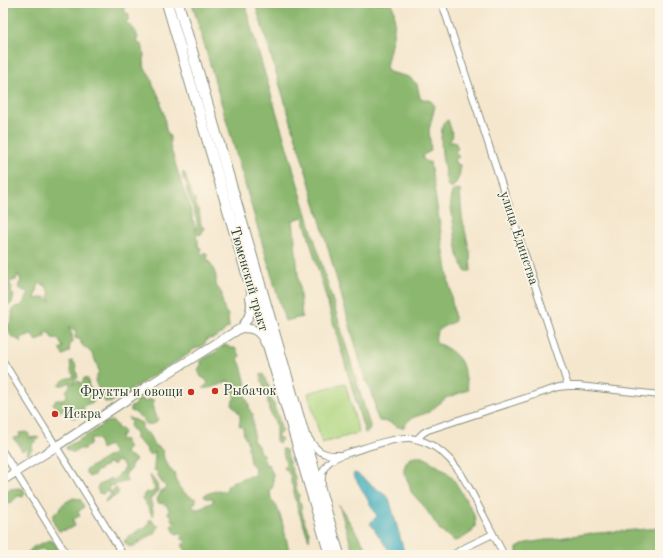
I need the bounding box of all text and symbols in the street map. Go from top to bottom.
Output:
street label: улица Единства [497,189,541,287]
street label: Тюменский тракт [227,225,271,333]
place label: Рыбачок [223,384,277,398]
place label: Фрукты и овощи [80,385,183,399]
marker: Рыбачок [210,386,220,396]
marker: Фрукты и овощи [186,387,196,397]
place label: Искра [63,407,101,421]
marker: Искра [50,409,60,419]

